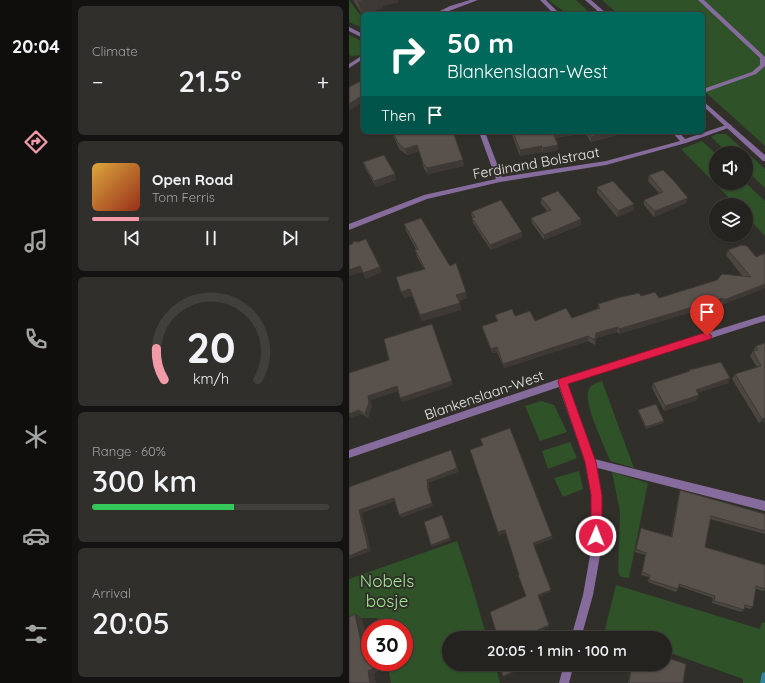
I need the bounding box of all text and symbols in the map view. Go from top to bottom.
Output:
text: 50 m [447,25,514,60]
icon: right [381,28,433,80]
text: 20:04 [12,35,60,58]
text: Climate [92,43,138,59]
text: Blankenslaan-West [447,60,608,83]
text: 21.5° [178,62,242,100]
text: − [92,68,103,96]
text: + [317,68,329,96]
icon: arrive [424,104,446,126]
text: Then [381,106,416,125]
icon: directions [22,128,50,156]
street label: Ferdinand Bolstraat [471,143,601,183]
map controls [709,146,753,242]
button: sound [709,146,753,190]
text: Open Road [152,170,233,189]
text: Tom Ferris [152,189,215,205]
button: layers [709,198,753,242]
icon: music [22,227,50,255]
icon: previous [121,227,143,249]
icon: pause [200,227,222,249]
icon: next [279,227,301,249]
pin [690,295,724,336]
icon: arrive [696,301,718,323]
text: 20 [186,320,235,372]
icon: phone [22,325,50,353]
street label: Blankenslaan-West [422,366,546,424]
text: km/h [192,369,229,387]
icon: climate [22,423,50,451]
text: Range · 60% [92,443,166,459]
text: 300 km [92,462,197,500]
position arrow [575,515,617,557]
icon: car [22,522,50,550]
park label: Nobels bosje [360,570,414,611]
text: Arrival [92,585,131,601]
text: 20:05 [92,604,170,642]
speed limit sign: 30 [361,619,413,671]
icon: filters [22,620,50,648]
text: 20:05 · 1 min · 100 m [487,641,627,660]

